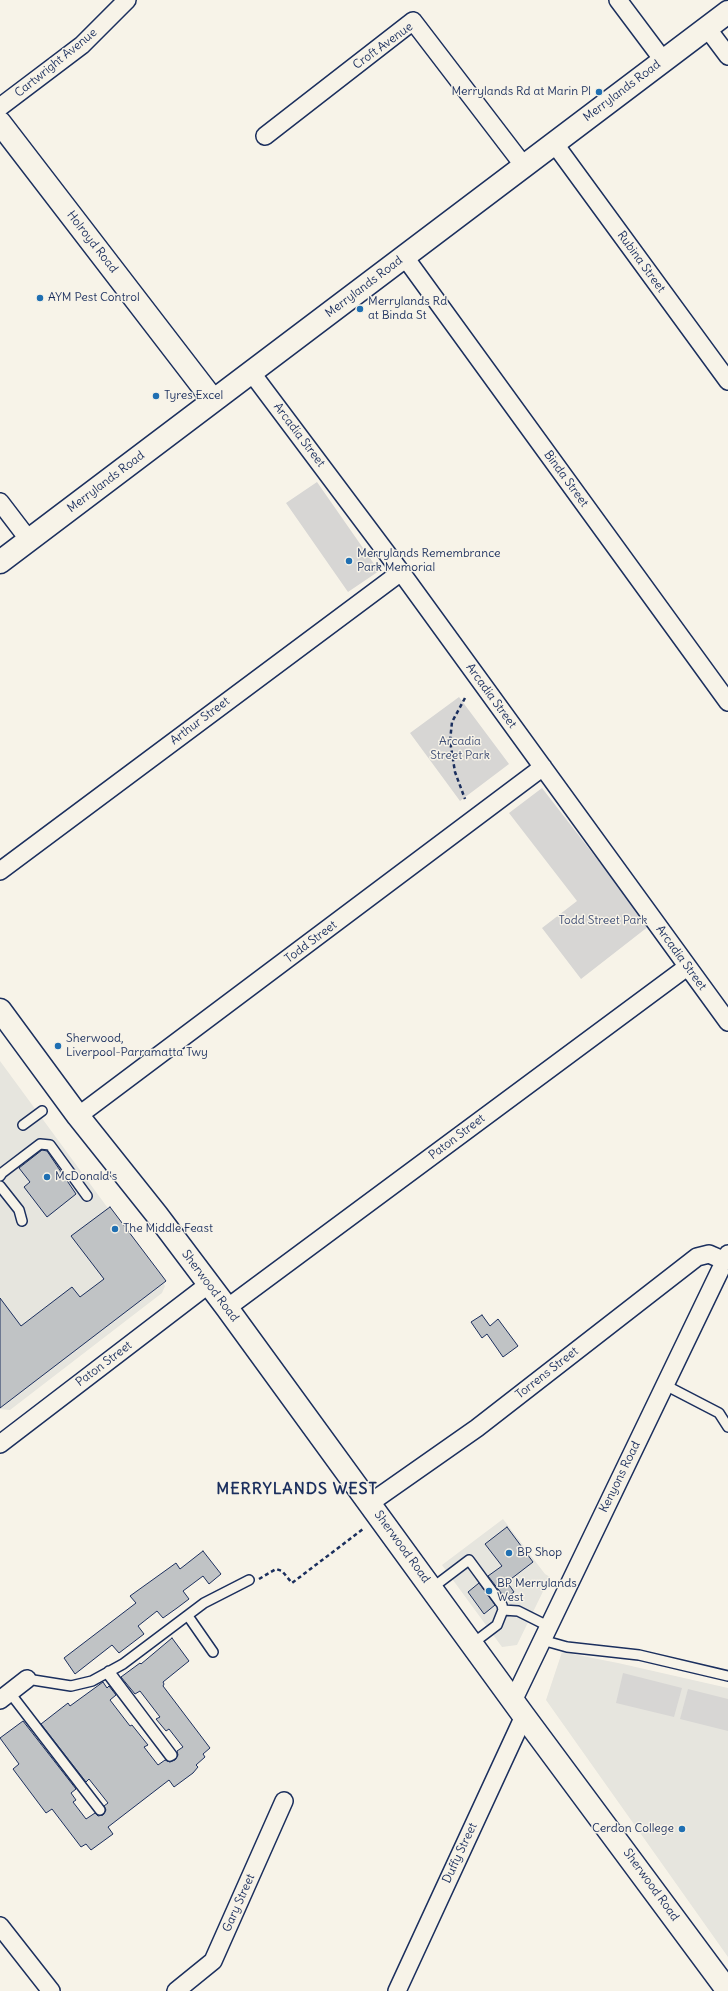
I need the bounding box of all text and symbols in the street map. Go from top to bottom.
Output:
street label: Croft Avenue [350,20,416,72]
street label: Cartwright Avenue [12,26,100,100]
street label: Merrylands Road [581,57,663,125]
place label: Merrylands Rd at Marin Pl [451,85,591,99]
marker: Merrylands Rd at Marin Pl [594,87,604,97]
street label: Holroyd Road [63,208,121,276]
street label: Rubina Street [614,228,668,296]
street label: Merrylands Road [323,253,405,321]
place label: AYM Pest Control [48,291,140,305]
marker: AYM Pest Control [35,293,45,303]
place label: Merrylands Rd at Binda St [368,295,447,323]
marker: Merrylands Rd at Binda St [355,304,365,314]
place label: Tyres Excel [164,389,223,403]
marker: Tyres Excel [151,391,161,401]
street label: Arcadia Street [270,400,328,470]
street label: Merrylands Road [65,448,147,516]
street label: Binda Street [541,448,591,510]
place label: Merrylands Remembrance Park Memorial [357,547,500,575]
marker: Merrylands Remembrance Park Memorial [344,556,354,566]
street label: Arcadia Street [463,661,519,731]
street label: Arthur Street [168,694,232,748]
park label: Arcadia Street Park [430,735,490,763]
park label: Todd Street Park [559,914,647,928]
street label: Todd Street [282,918,340,966]
street label: Arcadia Street [653,923,709,993]
place label: Sherwood, Liverpool-Parramatta Twy [66,1032,208,1060]
marker: Sherwood, Liverpool-Parramatta Twy [53,1041,63,1051]
street label: Paton Street [426,1111,488,1163]
place label: McDonald's [55,1170,117,1184]
marker: McDonald's [42,1172,52,1182]
place label: The Middle Feast [123,1222,213,1236]
marker: The Middle Feast [110,1224,120,1234]
street label: Sherwood Road [178,1247,242,1325]
street label: Paton Street [73,1338,135,1390]
street label: Torrens Street [513,1344,581,1402]
street label: Kenyons Road [597,1439,643,1515]
district label: MERRYLANDS WEST [216,1479,378,1499]
street label: Sherwood Road [371,1508,433,1586]
place label: BP Shop [517,1546,562,1560]
marker: BP Shop [504,1548,514,1558]
place label: BP Merrylands West [497,1577,577,1605]
marker: BP Merrylands West [484,1586,494,1596]
street label: Duffy Street [440,1820,480,1886]
place label: Cerdon College [592,1822,674,1836]
marker: Cerdon College [677,1824,687,1834]
street label: Sherwood Road [620,1846,682,1924]
street label: Gary Street [220,1872,258,1934]

